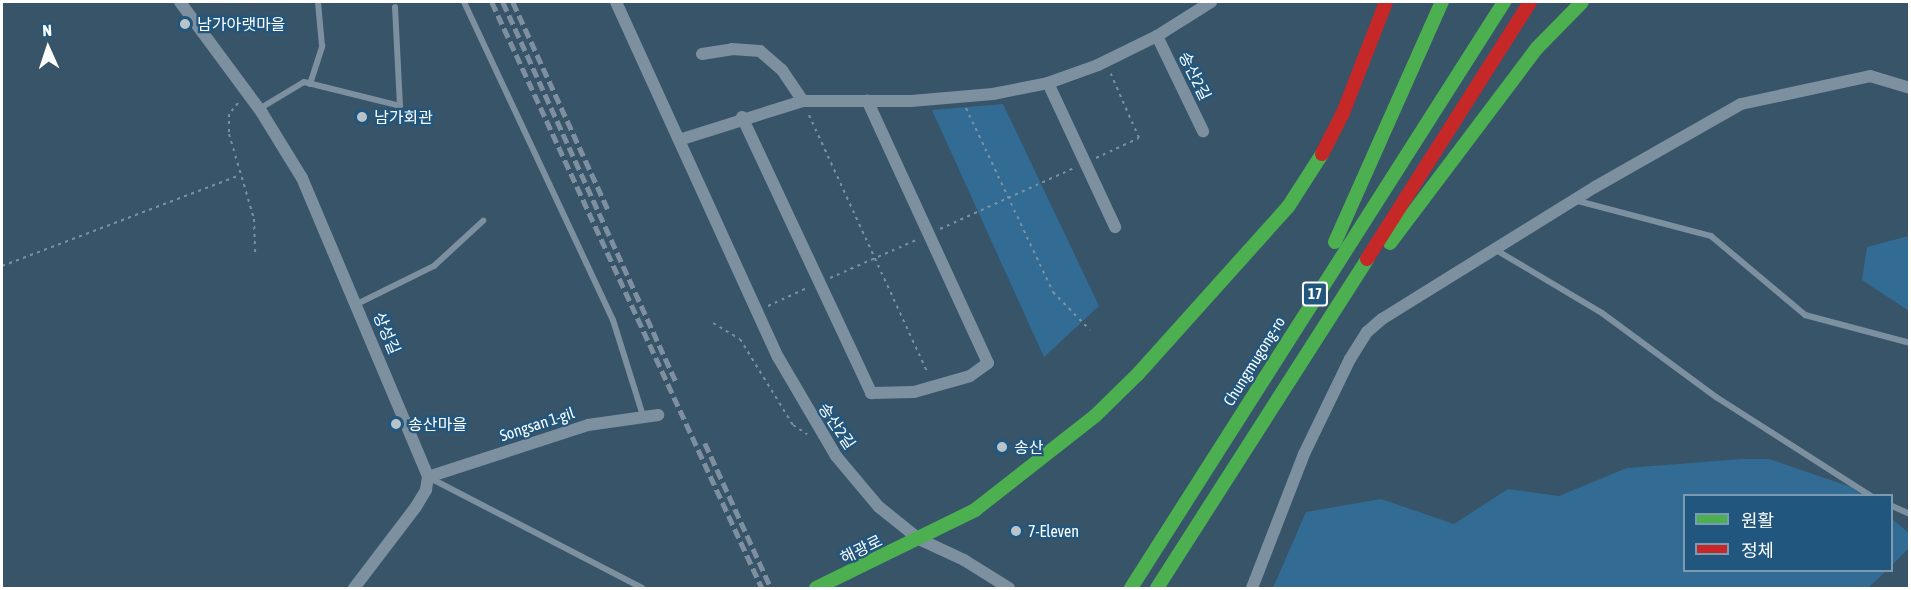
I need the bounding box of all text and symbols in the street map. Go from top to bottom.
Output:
place label: 남가아랫마을 [197,14,285,34]
marker: 남가아랫마을 [178,17,192,31]
north arrow [18,18,78,78]
text: N [42,21,52,39]
street label: 송산2길 [1175,49,1215,103]
place label: 남가회관 [374,107,433,127]
marker: 남가회관 [355,110,369,124]
road number: 17 [1302,282,1328,306]
street label: 상성길 [370,309,404,357]
street label: Chungmugong-ro [1219,313,1289,409]
street label: 송산2길 [815,399,859,453]
street label: Songsan 1-gil [497,403,577,445]
place label: 송산마을 [408,414,467,434]
marker: 송산마을 [389,417,403,431]
place label: 송산 [1014,437,1043,457]
marker: 송산 [995,440,1009,454]
legend [1683,494,1893,572]
text: 원활 [1741,510,1774,531]
place label: 7-Eleven [1028,521,1079,541]
marker: 7-Eleven [1009,524,1023,538]
street label: 해광로 [837,531,885,567]
text: 정체 [1741,540,1774,561]

